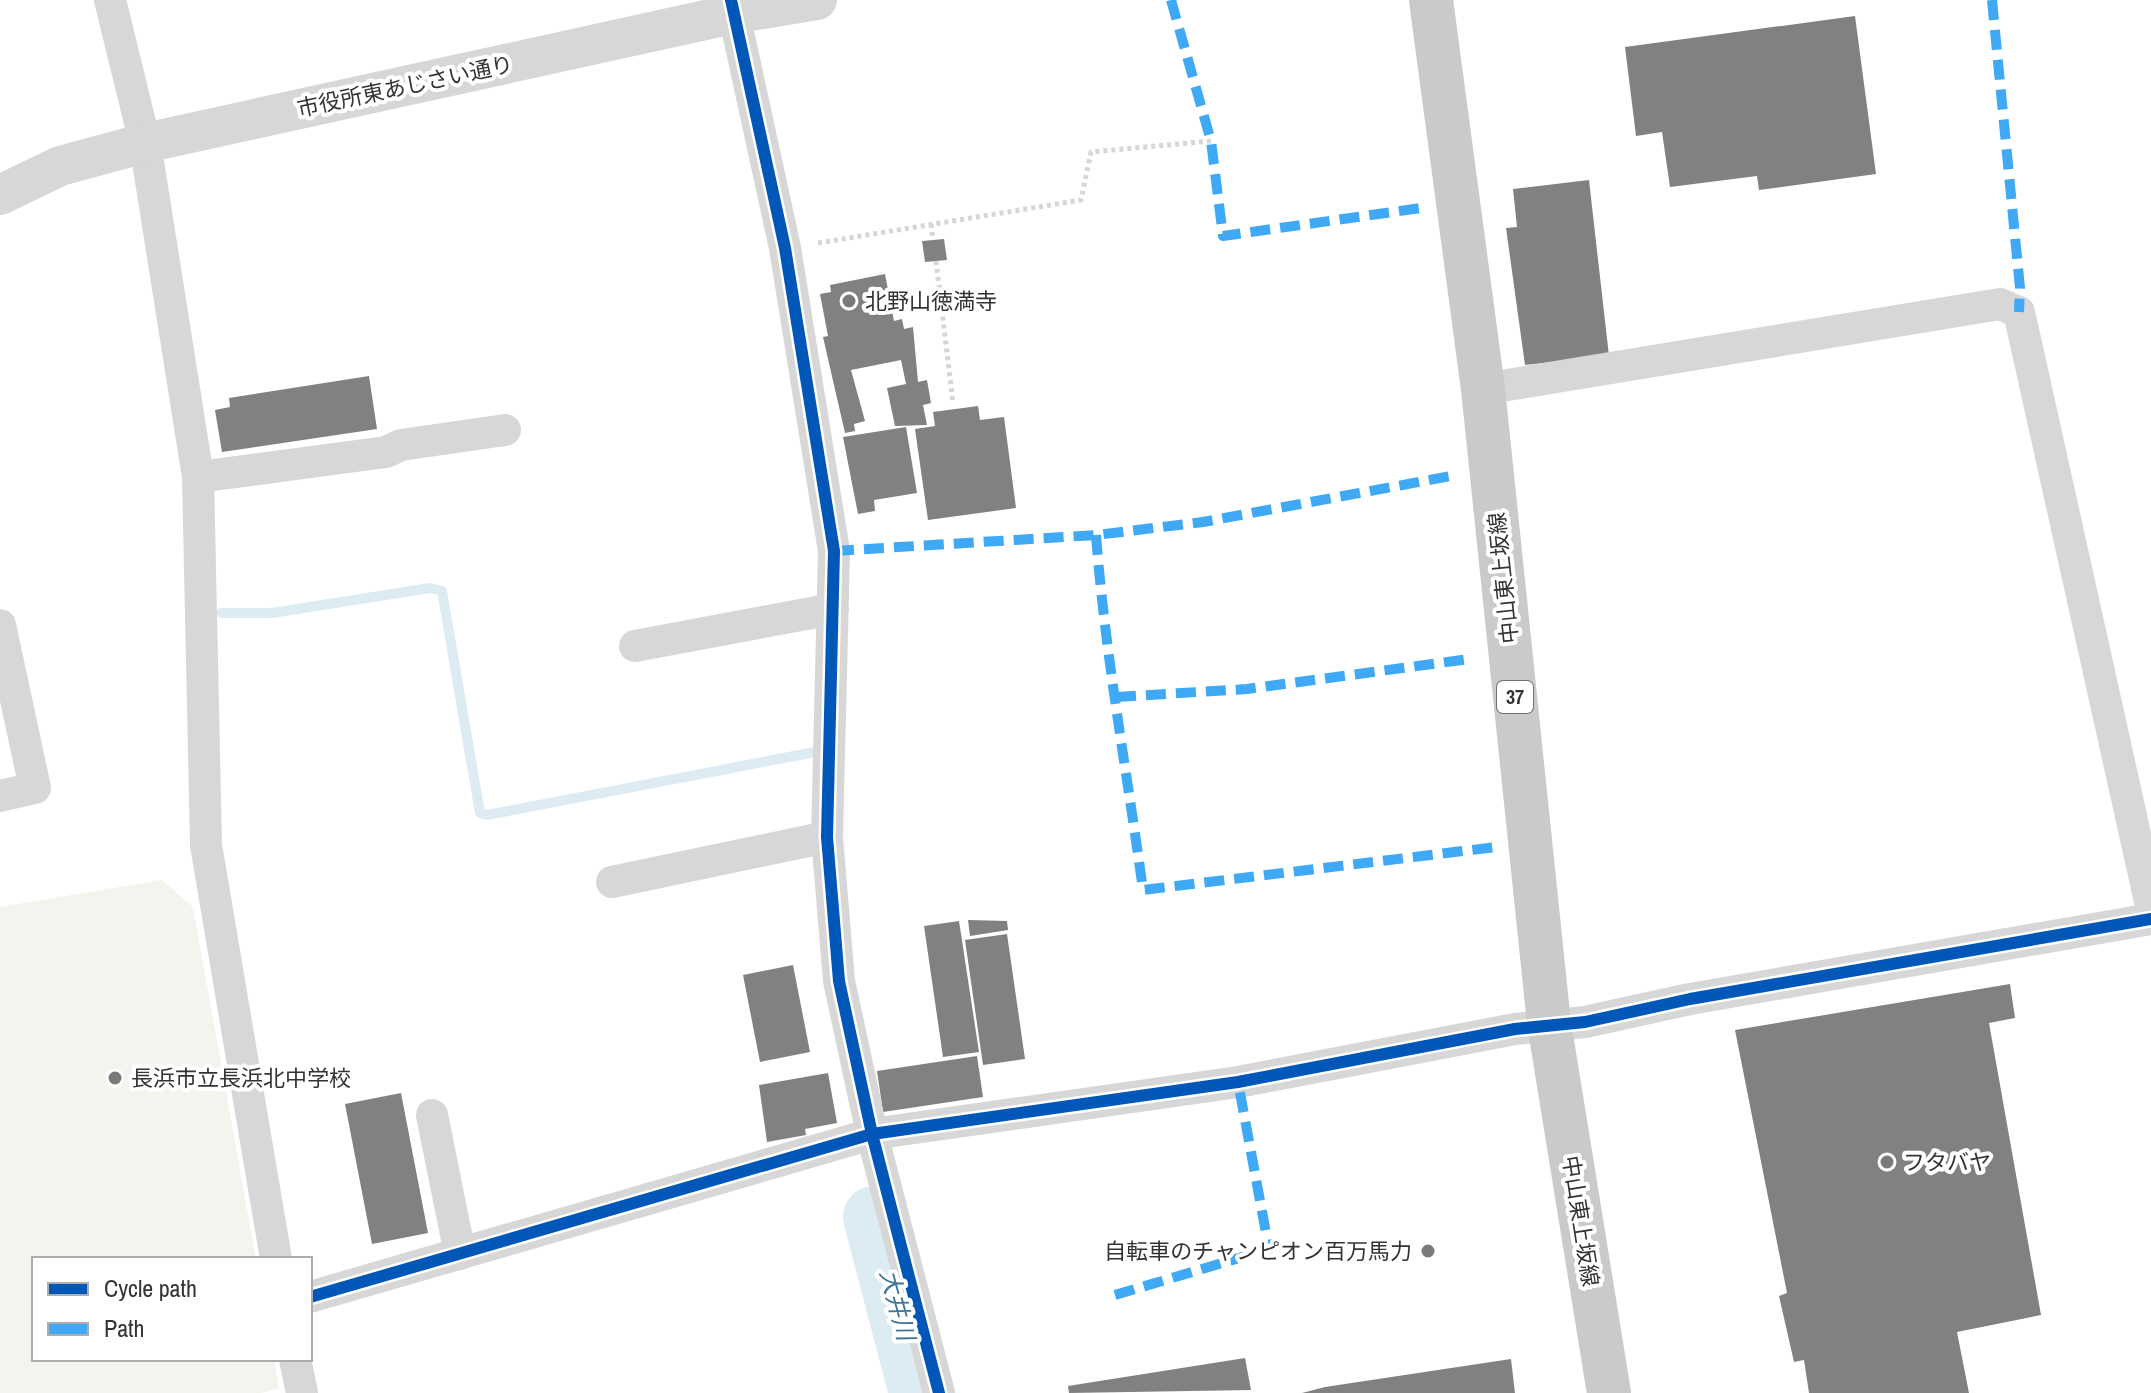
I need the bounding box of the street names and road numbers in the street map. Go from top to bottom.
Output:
street label: 市役所東あじさい通り [294,48,516,124]
street label: 中山東上坂線 [1481,511,1525,645]
road number: 37 [1497,681,1533,713]
street label: 中山東上坂線 [1556,1153,1606,1289]

